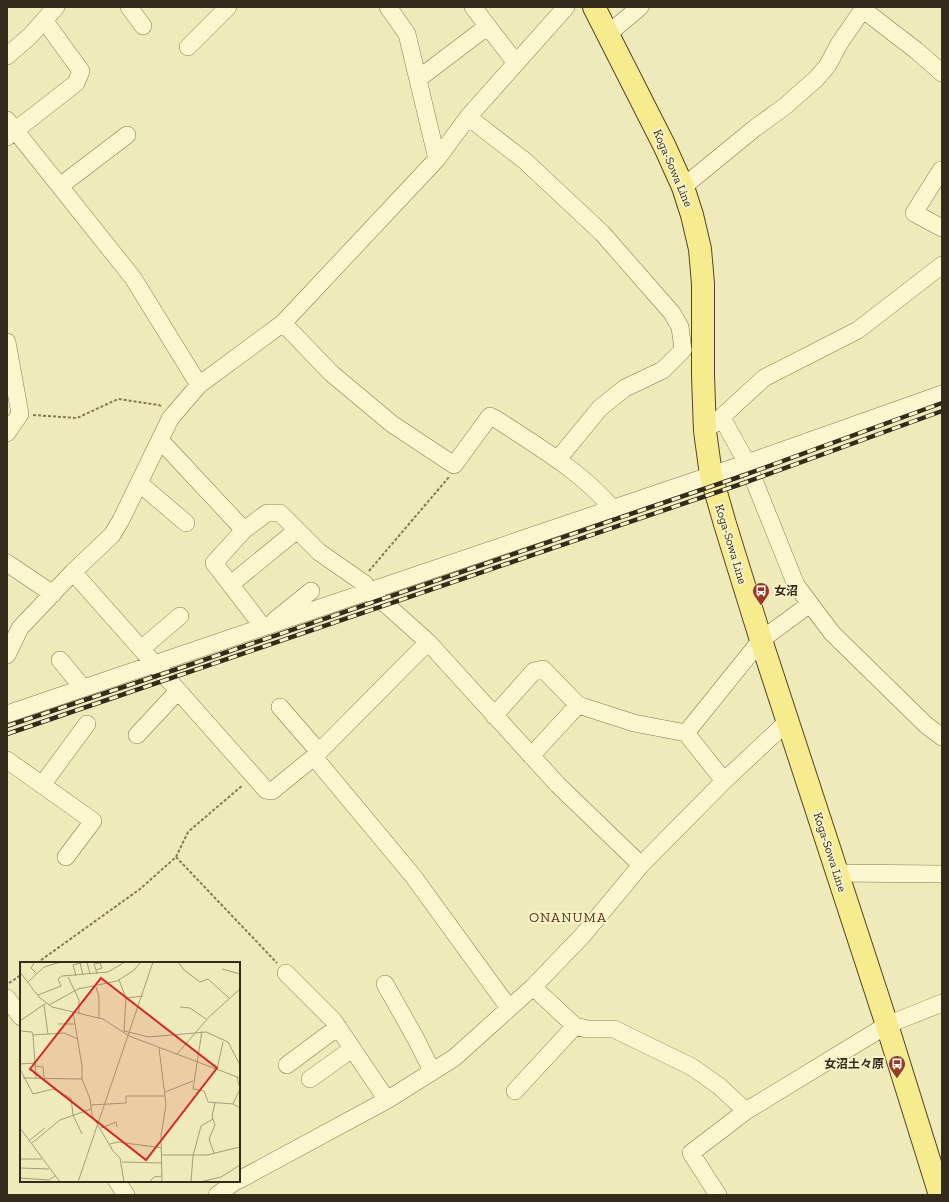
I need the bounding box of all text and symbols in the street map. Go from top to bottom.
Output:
street label: Koga-Sowa Line [650,127,696,209]
street label: Koga-Sowa Line [712,502,750,586]
bus stop icon: 女沼 [751,581,771,606]
place label: 女沼 [774,584,798,598]
street label: Koga-Sowa Line [811,811,850,894]
district label: ONANUMA [529,909,607,926]
inset map [20,962,240,1182]
bus stop icon: 女沼土々原 [887,1054,907,1079]
place label: 女沼土々原 [824,1057,884,1071]

